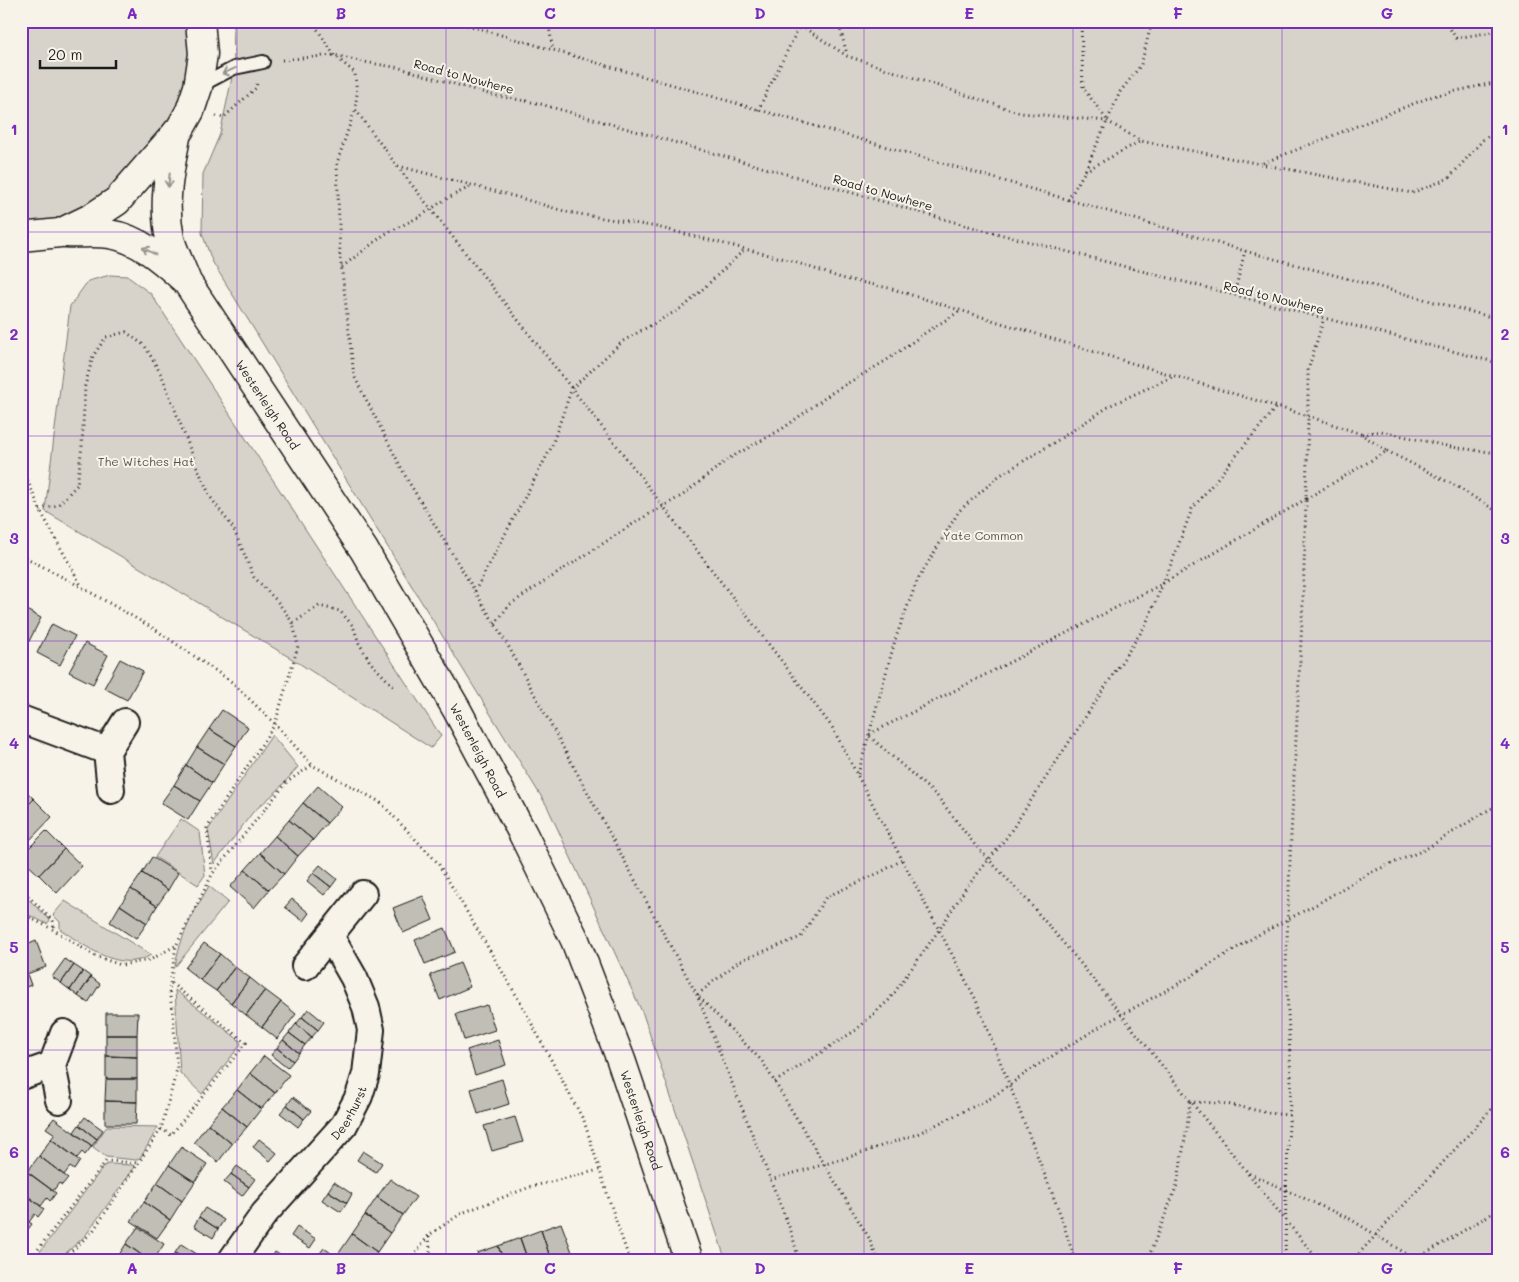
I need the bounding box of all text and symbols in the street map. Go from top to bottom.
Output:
text: A [126,2,138,23]
text: B [336,2,346,23]
text: C [544,2,556,23]
text: D [754,2,766,23]
text: E [964,2,974,23]
text: F [1173,2,1183,23]
text: G [1381,2,1393,23]
scale bar [40,38,116,70]
text: 20 m [48,44,82,64]
street label: Road to Nowhere [412,55,516,97]
one-way arrow [222,67,237,77]
text: 1 [10,118,18,139]
text: 1 [1501,118,1509,139]
street label: Road to Nowhere [831,170,935,214]
one-way arrow [164,171,174,187]
one-way arrow [142,246,157,256]
street label: Road to Nowhere [1222,277,1326,317]
text: 2 [10,323,19,344]
text: 2 [1501,323,1510,344]
street label: Westerleigh Road [232,357,303,453]
park label: The Witches Hat [98,453,194,469]
text: 3 [9,527,19,548]
park label: Yate Common [943,527,1023,543]
text: 3 [1500,527,1510,548]
street label: Westerleigh Road [447,700,510,800]
text: 4 [9,732,19,753]
text: 4 [1500,732,1510,753]
text: 5 [9,936,19,957]
text: 5 [1500,936,1510,957]
street label: Westerleigh Road [617,1068,666,1172]
street label: Deerhurst [327,1084,370,1143]
text: 6 [9,1141,19,1162]
text: 6 [1500,1141,1510,1162]
text: A [126,1257,138,1278]
text: B [336,1257,346,1278]
text: C [544,1257,556,1278]
text: D [754,1257,766,1278]
text: E [964,1257,974,1278]
text: F [1173,1257,1183,1278]
text: G [1381,1257,1393,1278]

